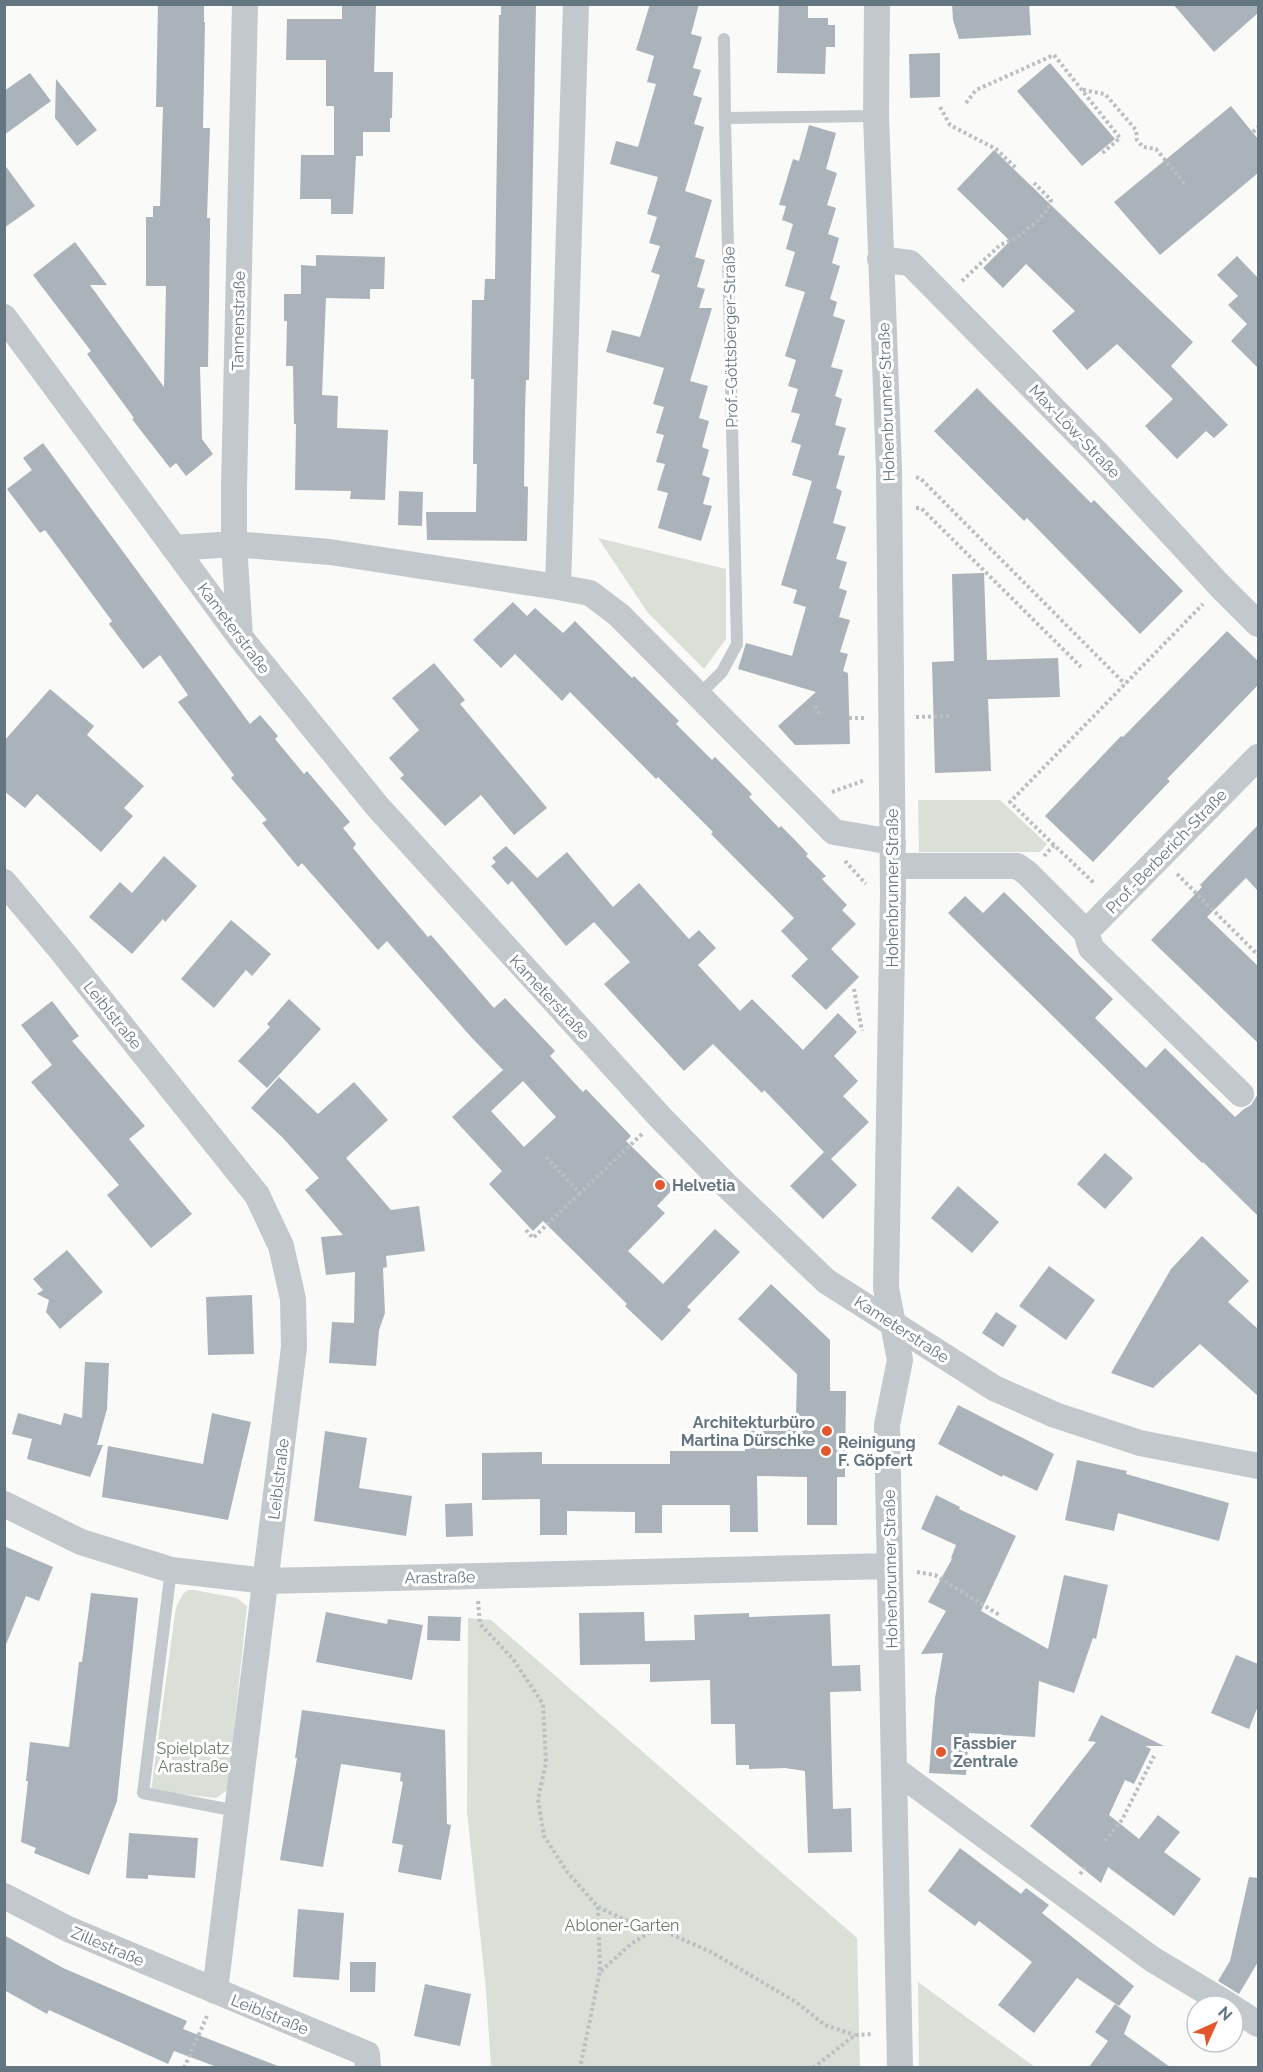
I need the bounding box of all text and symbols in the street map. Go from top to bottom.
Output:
street label: Prof.-Göttsberger-Straße [719,246,742,428]
street label: Tannenstraße [228,271,249,371]
street label: Hohenbrunner Straße [874,322,899,482]
street label: Max-Löw-Straße [1025,381,1124,482]
street label: Kameterstraße [193,579,274,677]
street label: Prof.-Berberich-Straße [1102,785,1231,917]
street label: Hohenbrunner Straße [883,808,902,968]
street label: Kameterstraße [506,951,594,1044]
street label: Leiblstraße [79,978,146,1053]
place label: Helvetia [672,1176,735,1195]
marker: Helvetia [653,1178,667,1192]
street label: Kameterstraße [851,1292,953,1367]
place label: Architekturbüro Martina Dürschke [681,1413,815,1450]
marker: Architekturbüro Martina Dürschke [820,1424,834,1438]
place label: Reinigung F. Göpfert [838,1433,916,1470]
street label: Leiblstraße [264,1437,293,1521]
marker: Reinigung F. Göpfert [819,1444,833,1458]
street label: Hohenbrunner Straße [880,1489,901,1649]
street label: Arastraße [404,1567,476,1588]
place label: Fassbier Zentrale [953,1734,1019,1771]
park label: Spielplatz Arastraße [157,1739,230,1776]
marker: Fassbier Zentrale [934,1745,948,1759]
park label: Abloner-Garten [565,1916,679,1935]
street label: Zillestraße [69,1923,147,1970]
street label: Leiblstraße [228,1990,311,2039]
north arrow [1185,1994,1245,2054]
text: N [1214,2003,1236,2025]

